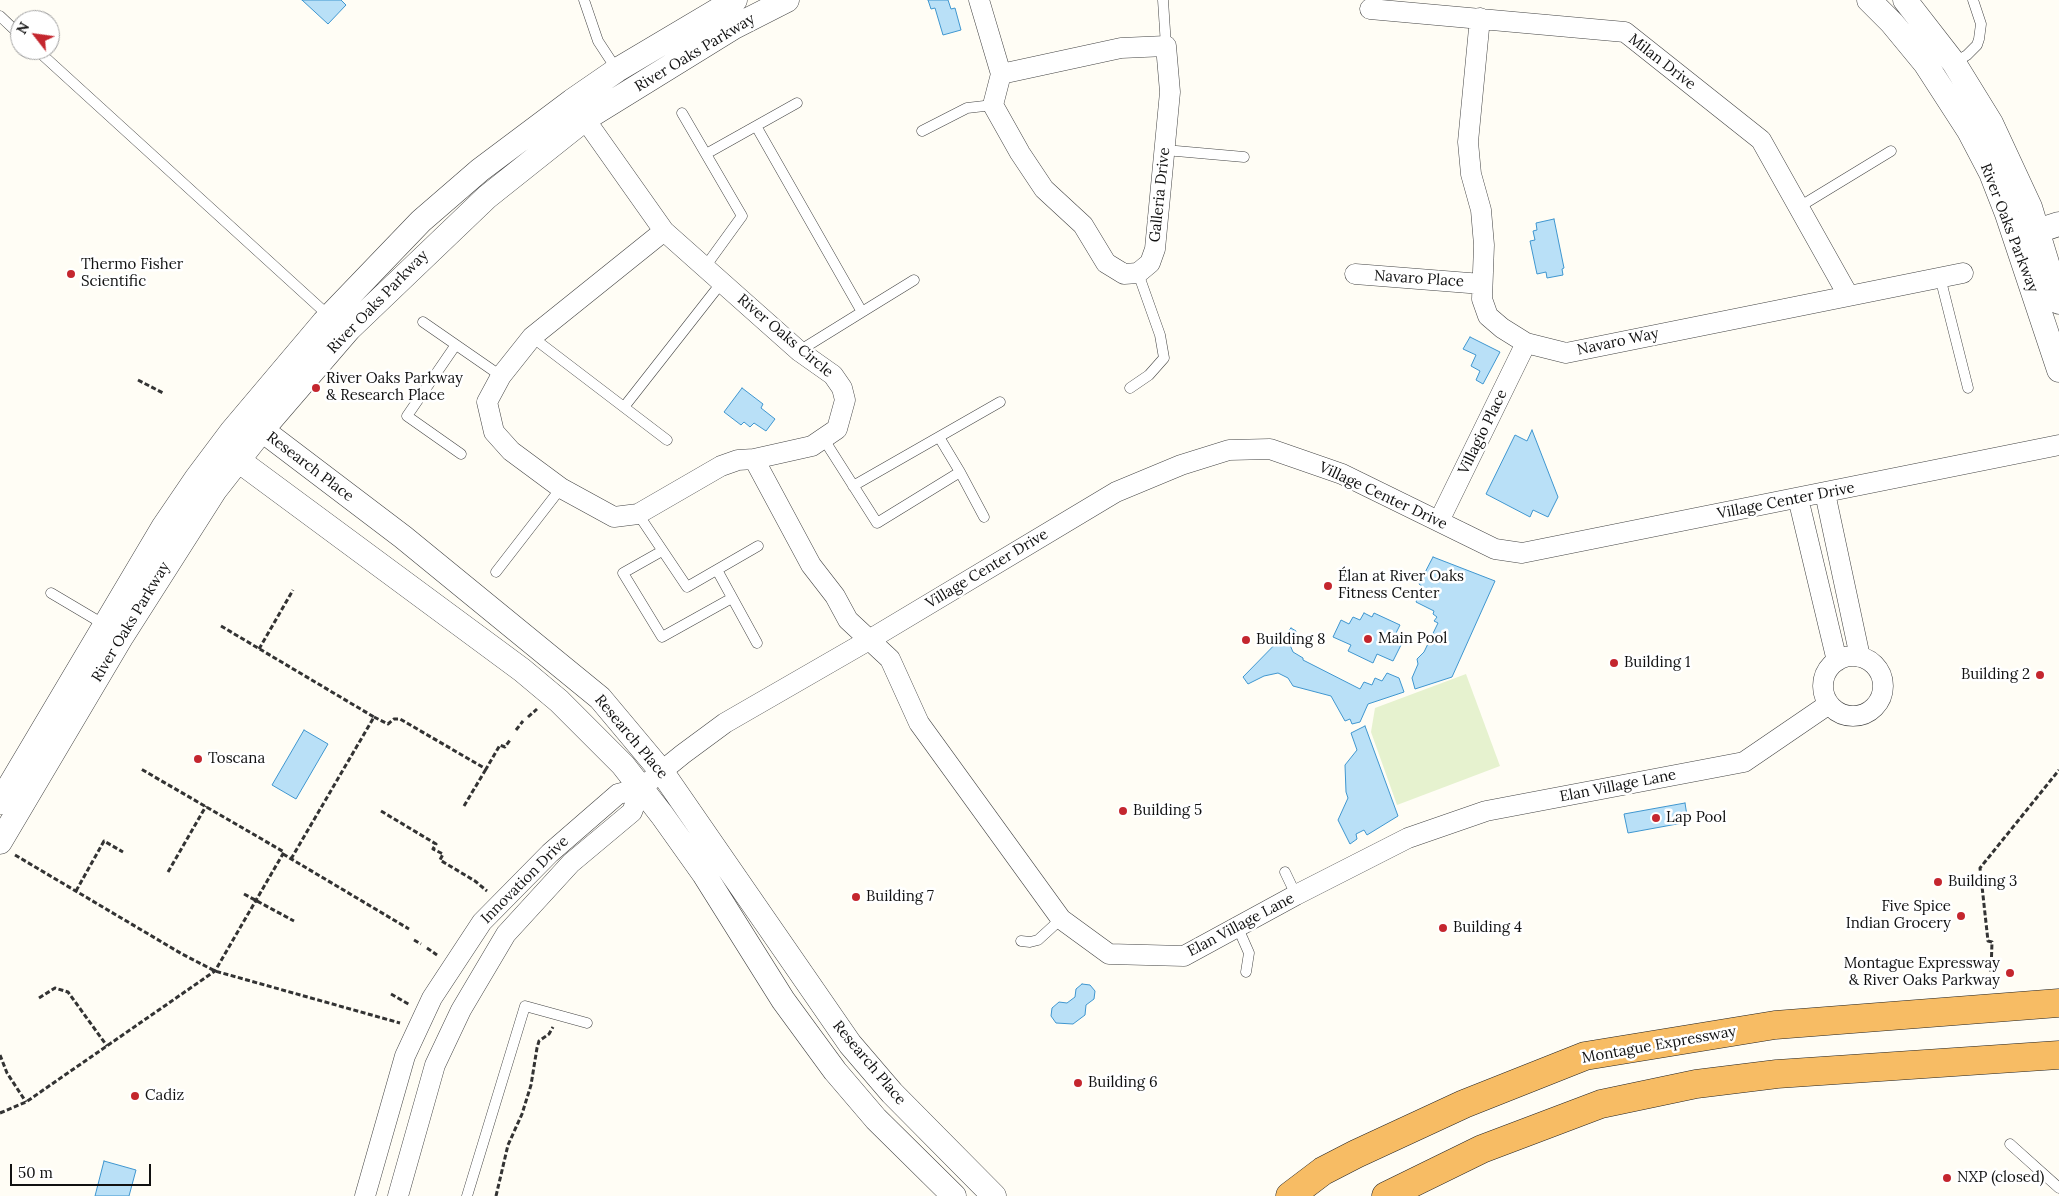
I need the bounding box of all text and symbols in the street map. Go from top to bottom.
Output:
north arrow [10,10,60,60]
street label: River Oaks Parkway [632,10,758,96]
text: N [12,19,33,37]
street label: Milan Drive [1625,30,1699,94]
street label: Galleria Drive [1146,147,1174,243]
street label: River Oaks Parkway [1976,161,2042,295]
street label: River Oaks Parkway [324,247,432,357]
place label: Thermo Fisher Scientific [81,256,183,291]
street label: Navaro Place [1373,267,1465,291]
marker: Thermo Fisher Scientific [65,268,77,280]
street label: River Oaks Circle [733,291,837,381]
street label: Navaro Way [1576,325,1660,359]
place label: River Oaks Parkway & Research Place [326,370,463,405]
marker: River Oaks Parkway & Research Place [310,382,322,394]
street label: Villagio Place [1455,387,1511,477]
street label: Research Place [263,428,357,506]
street label: Village Center Drive [1316,458,1450,534]
street label: Village Center Drive [1716,479,1856,523]
street label: Village Center Drive [923,525,1051,613]
street label: River Oaks Parkway [88,559,174,685]
place label: Élan at River Oaks Fitness Center [1338,568,1464,603]
marker: Élan at River Oaks Fitness Center [1322,580,1334,592]
place label: Main Pool [1378,630,1447,648]
place label: Building 8 [1256,631,1325,649]
marker: Main Pool [1362,633,1374,645]
marker: Building 8 [1240,634,1252,646]
place label: Building 1 [1624,654,1690,672]
marker: Building 1 [1608,657,1620,669]
place label: Building 2 [1961,666,2030,684]
marker: Building 2 [2034,669,2046,681]
street label: Research Place [591,691,671,783]
place label: Toscana [208,750,265,768]
marker: Toscana [192,753,204,765]
street label: Elan Village Lane [1558,766,1678,806]
place label: Building 5 [1133,802,1202,820]
marker: Building 5 [1117,805,1129,817]
place label: Lap Pool [1666,809,1726,827]
marker: Lap Pool [1650,812,1662,824]
street label: Innovation Drive [478,833,572,927]
place label: Building 3 [1948,873,2017,891]
marker: Building 3 [1932,876,1944,888]
place label: Building 7 [866,888,934,906]
street label: Elan Village Lane [1185,889,1297,961]
marker: Building 7 [850,891,862,903]
place label: Five Spice Indian Grocery [1846,898,1951,933]
marker: Five Spice Indian Grocery [1955,910,1967,922]
place label: Building 4 [1453,919,1522,937]
marker: Building 4 [1437,922,1449,934]
place label: Montague Expressway & River Oaks Parkway [1844,955,2000,990]
marker: Montague Expressway & River Oaks Parkway [2004,967,2016,979]
street label: Research Place [829,1017,909,1109]
street label: Montague Expressway [1580,1023,1738,1067]
place label: Building 6 [1088,1074,1158,1092]
marker: Building 6 [1072,1077,1084,1089]
place label: Cadiz [145,1087,184,1105]
marker: Cadiz [129,1090,141,1102]
scale bar [12,1154,154,1186]
text: 50 m [18,1163,53,1182]
place label: NXP (closed) [1957,1169,2044,1187]
marker: NXP (closed) [1941,1172,1953,1184]

